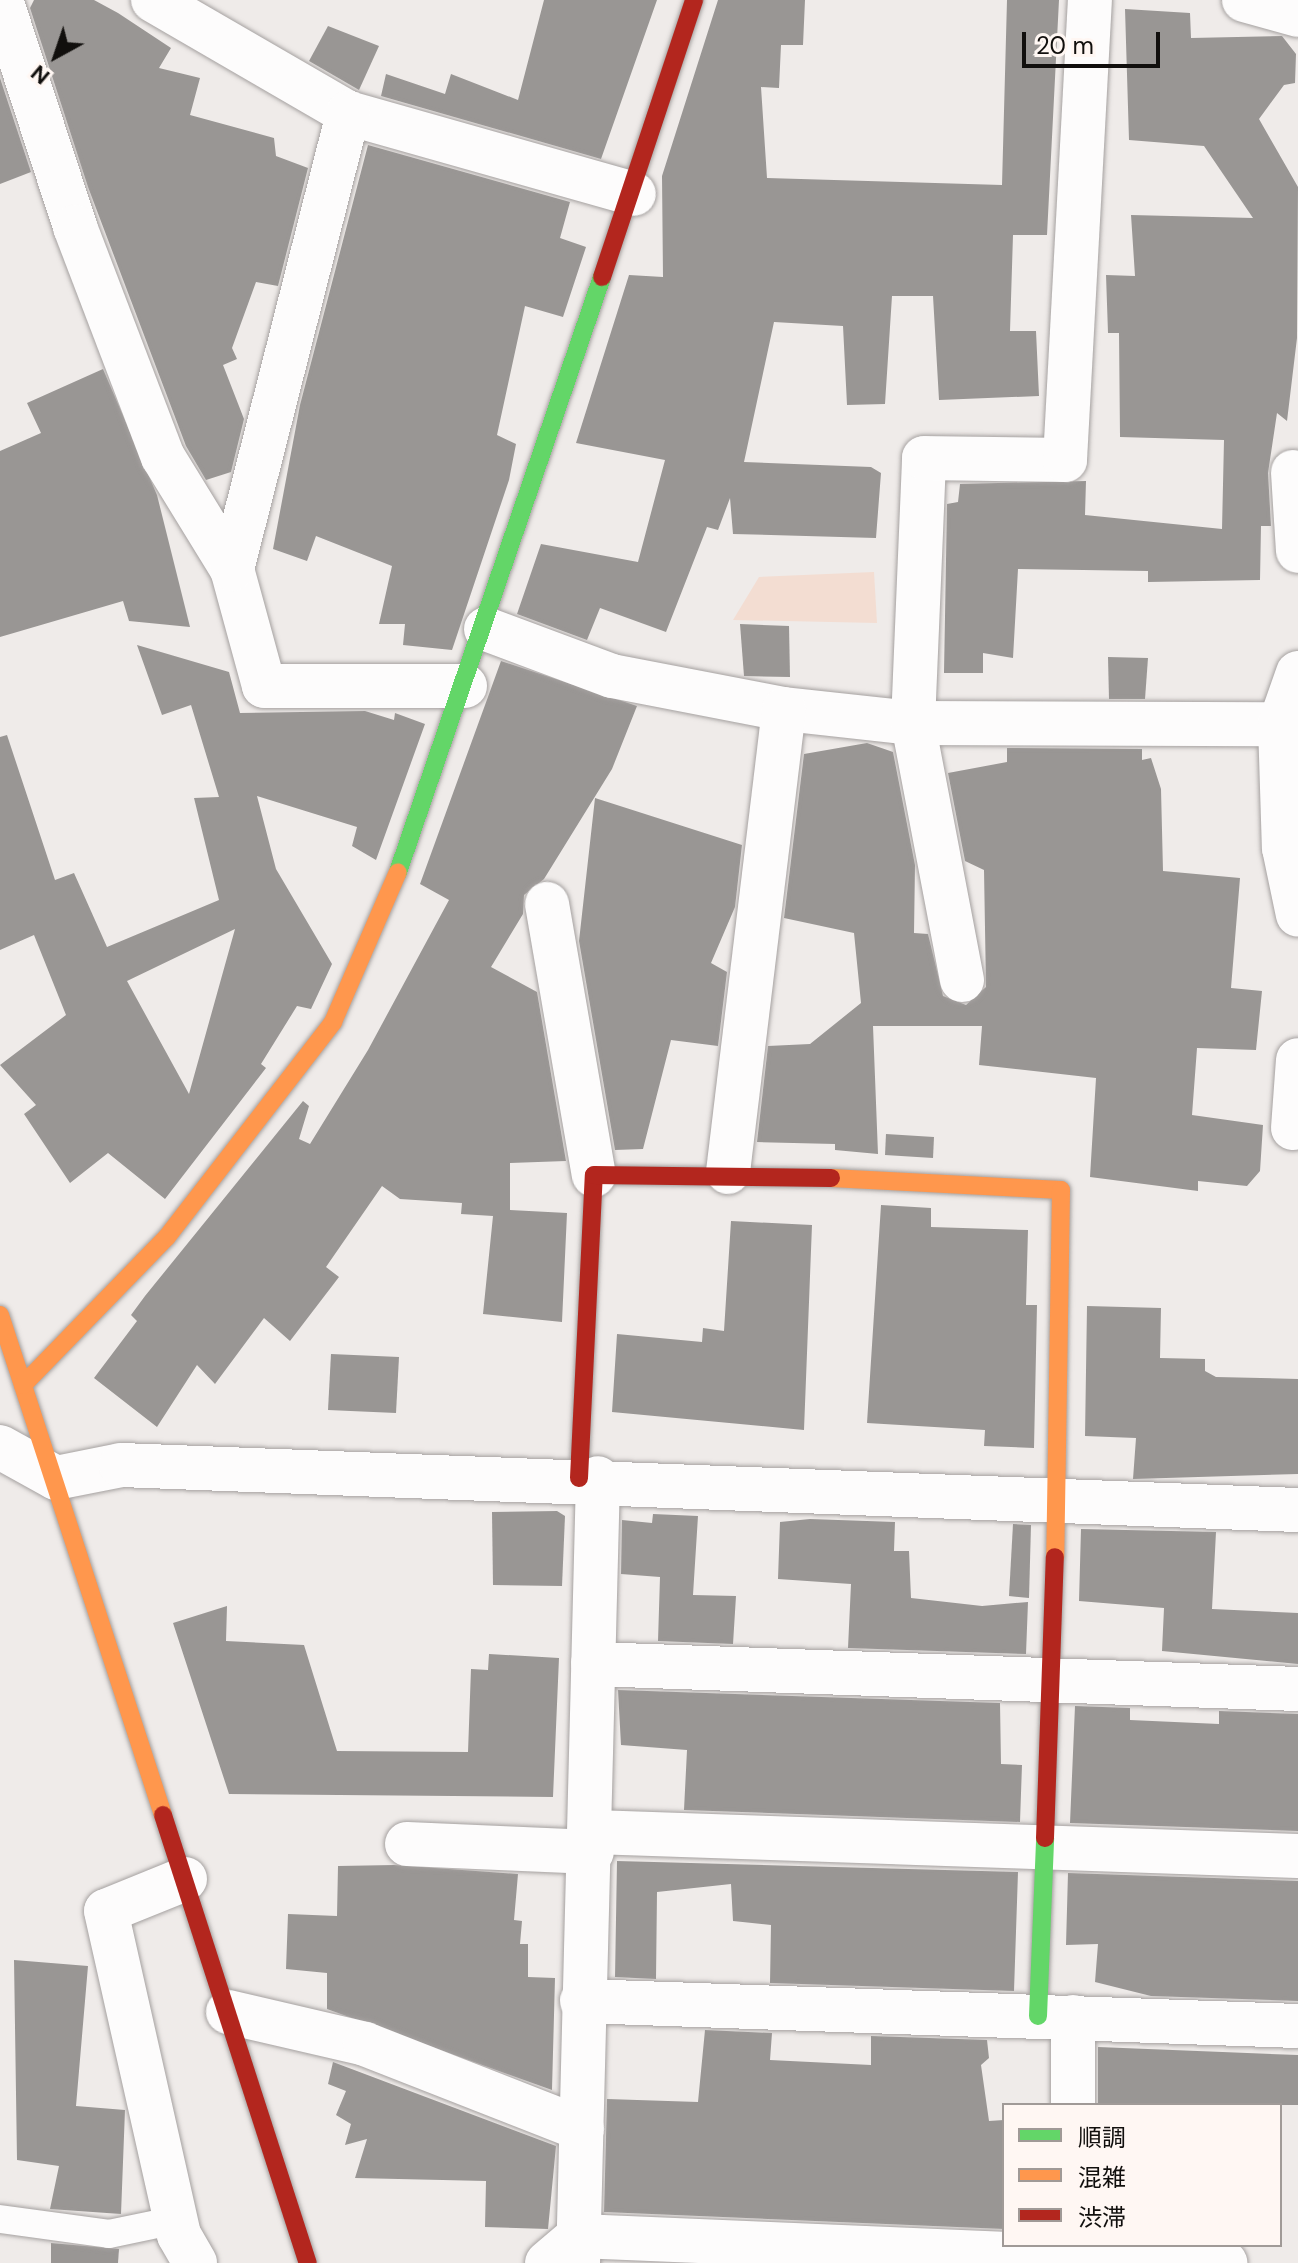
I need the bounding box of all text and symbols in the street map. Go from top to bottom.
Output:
north arrow [16,16,96,96]
scale bar [1026,16,1164,66]
text: 20 m [1036,30,1094,61]
text: N [25,59,56,91]
legend [1002,2103,1282,2247]
text: 順調 [1078,2122,1126,2153]
text: 混雑 [1078,2162,1126,2193]
text: 渋滞 [1078,2202,1126,2233]

